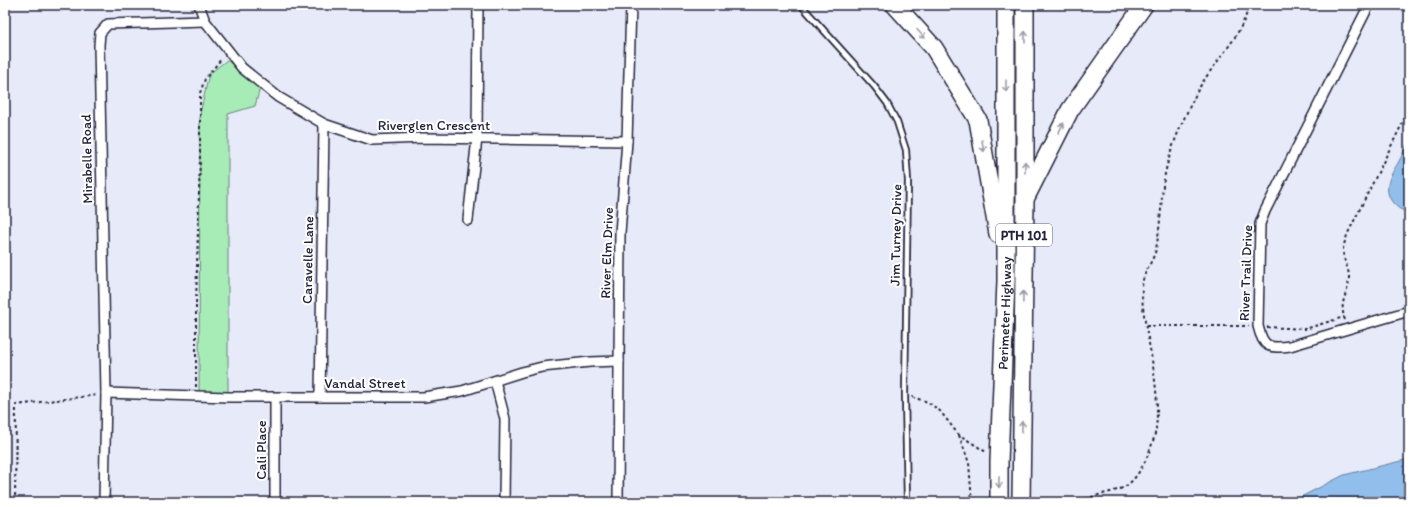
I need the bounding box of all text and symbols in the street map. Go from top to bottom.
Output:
one-way arrow [917,29,926,39]
one-way arrow [1021,31,1029,44]
one-way arrow [1002,79,1010,92]
street label: Mirabelle Road [78,114,96,204]
street label: Riverglen Crescent [378,117,490,134]
one-way arrow [1058,122,1065,134]
one-way arrow [979,139,987,152]
one-way arrow [1021,161,1029,174]
street label: Jim Turney Drive [887,184,905,286]
street label: River Elm Drive [597,207,617,299]
street label: Caravelle Lane [299,216,317,304]
road number: PTH 101 [996,224,1052,246]
street label: River Trail Drive [1236,224,1256,321]
street label: Perimeter Highway [994,256,1015,370]
one-way arrow [1020,291,1027,304]
street label: Vandal Street [324,375,406,392]
street label: Cali Place [253,420,270,480]
one-way arrow [1018,421,1026,434]
one-way arrow [995,475,1003,488]

